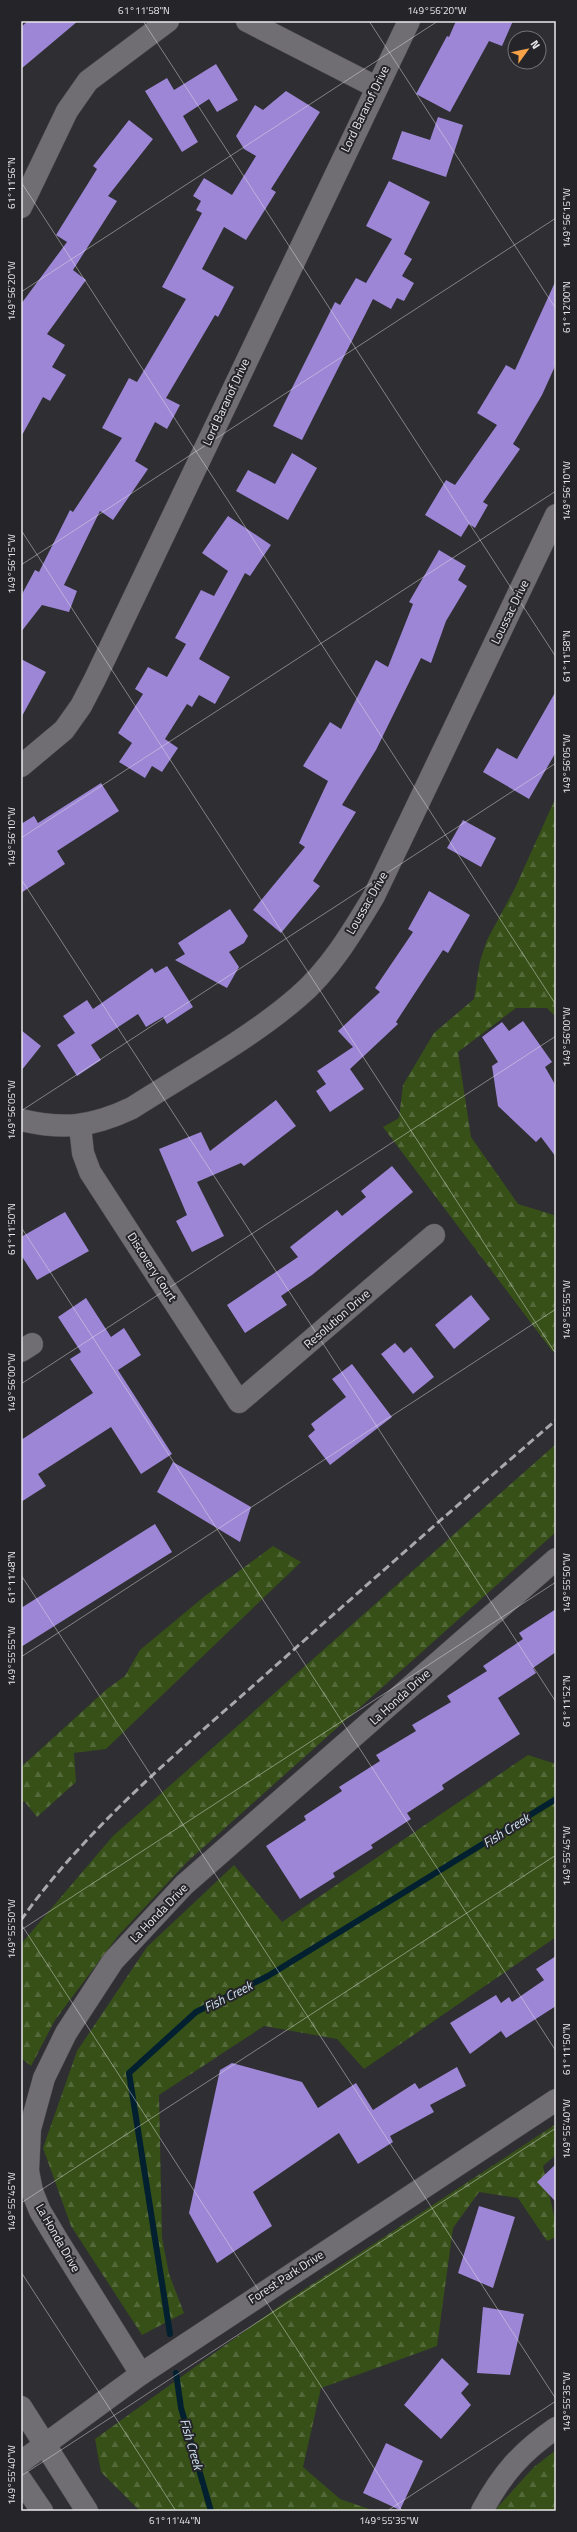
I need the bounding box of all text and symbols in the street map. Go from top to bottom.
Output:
text: 61°11'58"N [118,3,170,18]
text: 149°56'20"W [407,3,467,18]
north arrow [507,30,547,70]
text: N [527,37,544,52]
street label: Lord Baranof Drive [335,62,394,155]
text: 61°11'56"N [4,157,19,209]
text: 149°56'15"W [559,188,574,248]
text: 149°56'20"W [4,261,19,321]
text: 61°12'00"N [559,281,574,333]
street label: Lord Baranof Drive [197,355,254,448]
text: 149°56'10"W [559,461,574,521]
text: 149°56'15"W [4,534,19,594]
street label: Loussac Drive [486,576,533,647]
text: 61°11'58"N [559,630,574,682]
text: 149°56'05"W [559,734,574,794]
text: 149°56'10"W [4,807,19,867]
street label: Loussac Drive [341,868,392,938]
text: 149°56'00"W [559,1007,574,1067]
text: 149°56'05"W [4,1080,19,1140]
text: 61°11'50"N [4,1203,19,1255]
street label: Discovery Court [123,1228,182,1306]
text: 149°55'55"W [559,1280,574,1340]
street label: Resolution Drive [299,1284,374,1353]
text: 149°56'00"W [4,1353,19,1413]
text: 61°11'48"N [4,1551,19,1603]
text: 149°55'50"W [559,1553,574,1613]
text: 149°55'55"W [4,1626,19,1686]
street label: La Honda Drive [365,1664,434,1729]
text: 61°11'52"N [559,1675,574,1727]
water label: Fish Creek [479,1807,535,1852]
text: 149°55'45"W [559,1826,574,1886]
street label: La Honda Drive [125,1879,192,1947]
text: 149°55'50"W [4,1899,19,1959]
water label: Fish Creek [200,1974,258,2017]
text: 61°11'50"N [559,2023,574,2075]
text: 149°55'40"W [559,2099,574,2159]
text: 149°55'45"W [4,2172,19,2232]
street label: La Honda Drive [31,2200,86,2276]
street label: Forest Park Drive [244,2245,327,2308]
text: 149°55'35"W [559,2372,574,2432]
water label: Fish Creek [175,2416,209,2474]
text: 149°55'40"W [4,2445,19,2505]
text: 61°11'44"N [149,2513,201,2528]
text: 149°55'35"W [359,2513,419,2528]

